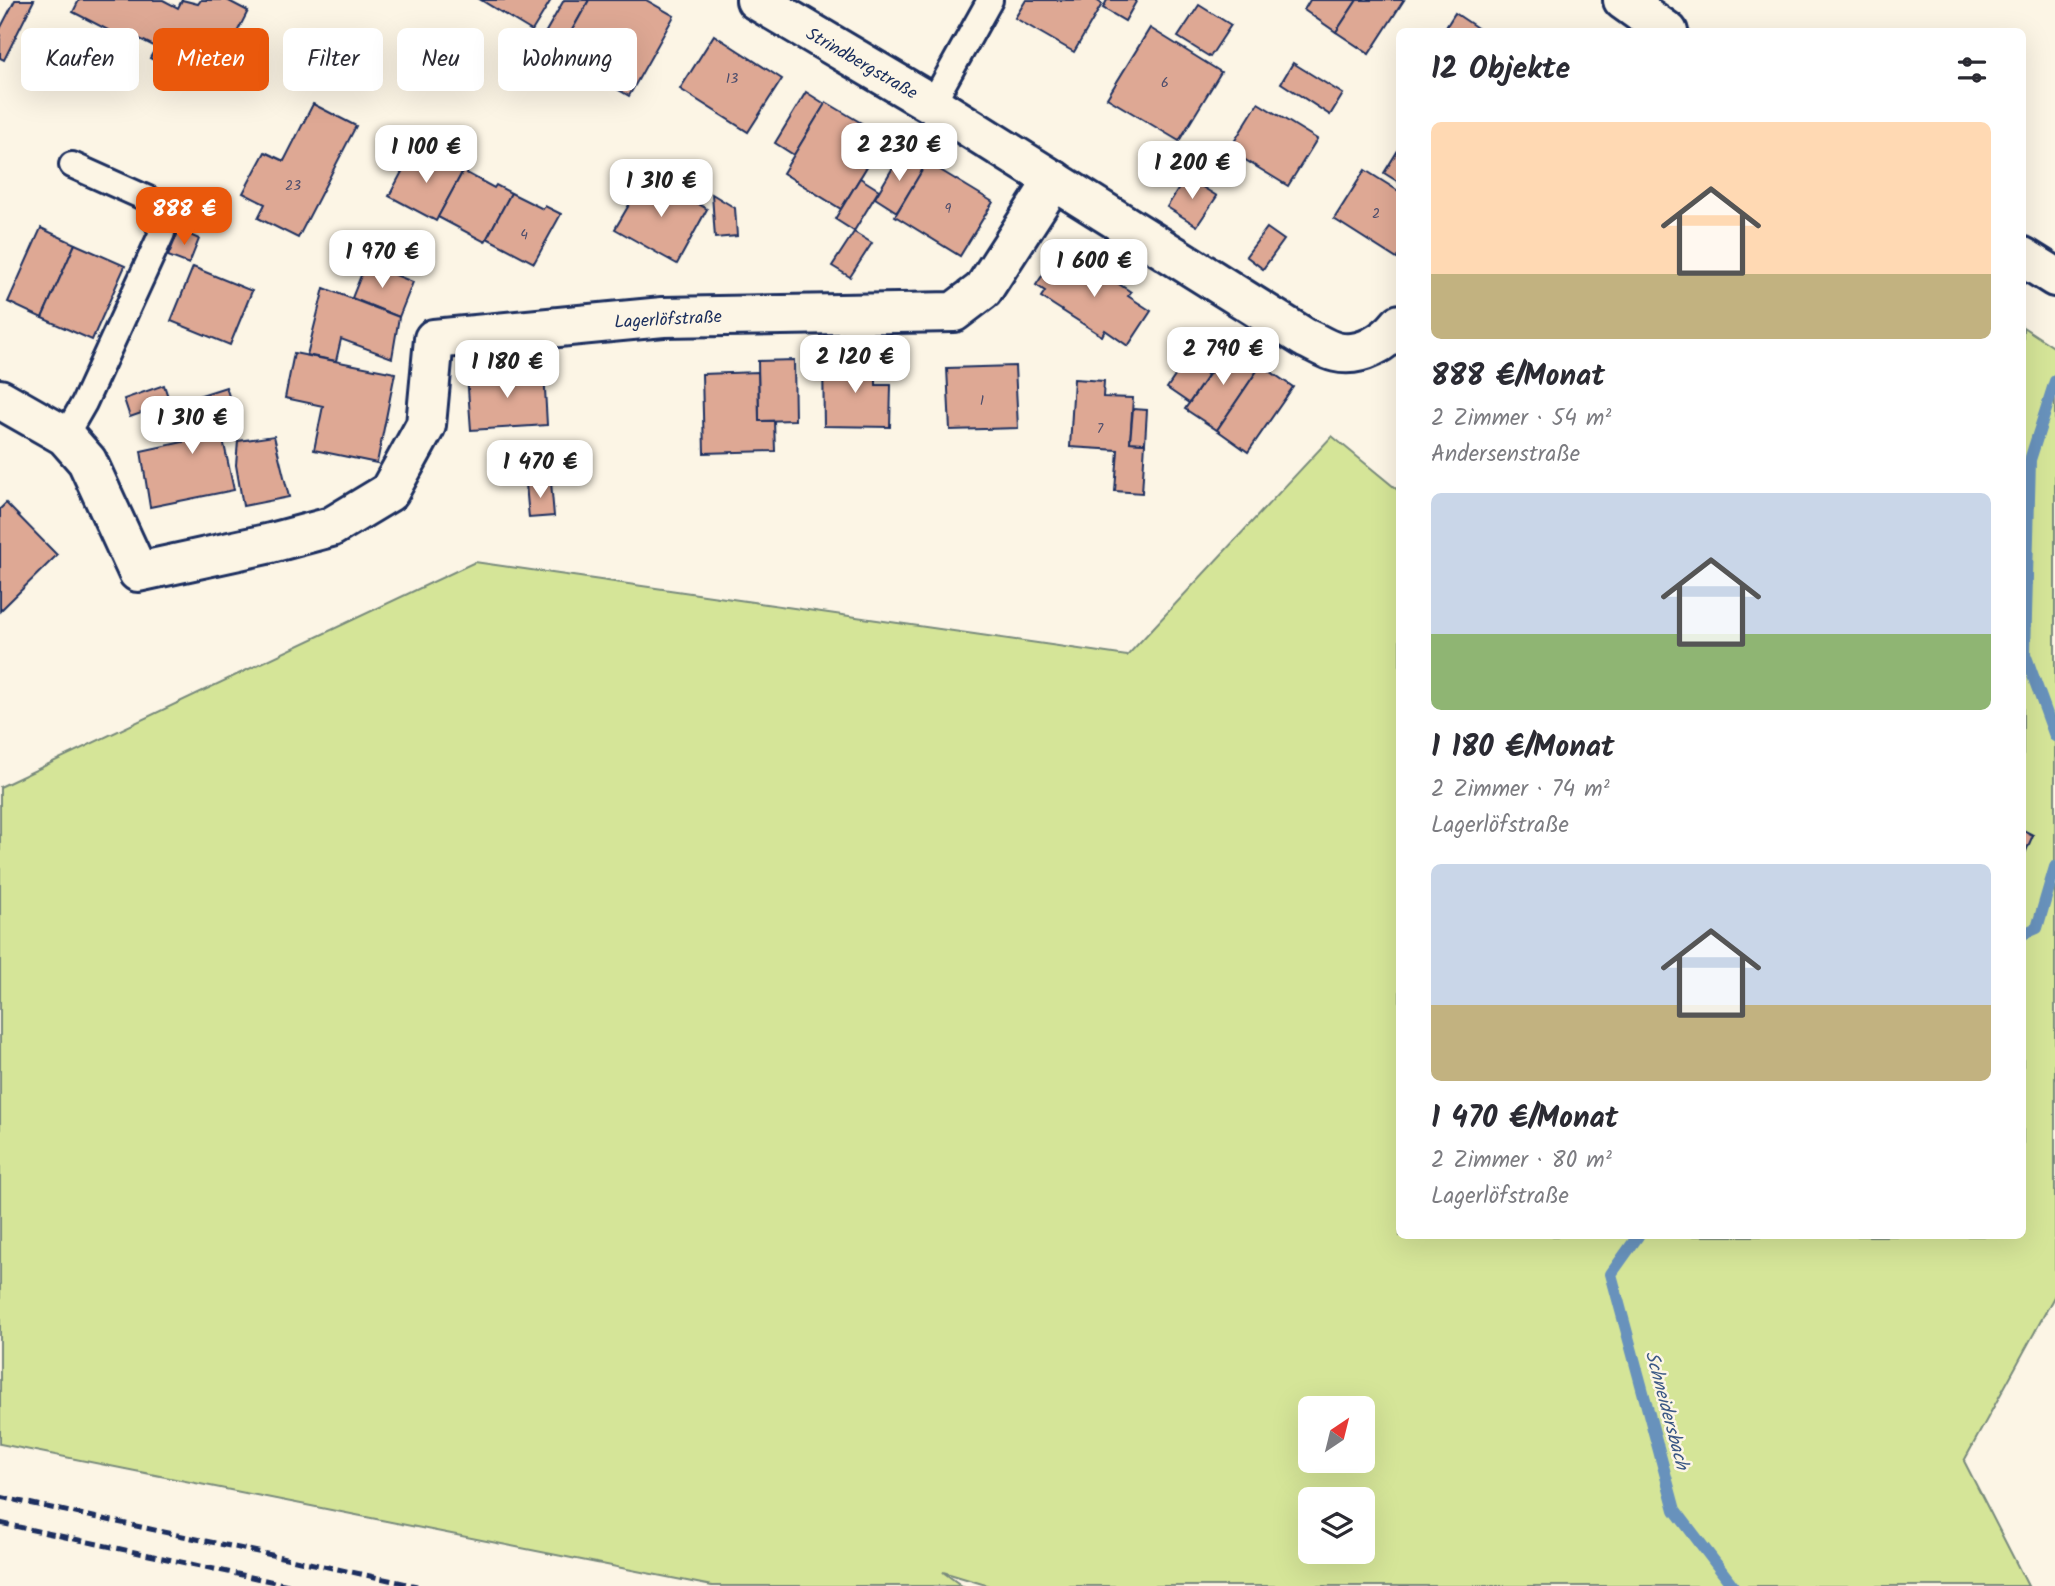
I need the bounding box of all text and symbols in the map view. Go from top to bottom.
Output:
street label: Strindbergstraße [800,20,923,108]
chip: Kaufen [21,28,139,91]
chip: Mieten [153,28,269,91]
chip: Filter [283,28,383,91]
chip: Neu [397,28,484,91]
chip: Wohnung [498,28,637,91]
text: 12 Objekte [1431,46,1570,94]
icon: filters [1953,51,1991,89]
house number: 13 [726,68,738,90]
house number: 6 [1161,72,1169,94]
pin: 2 230 € [834,124,964,183]
pin: 1 100 € [361,125,491,185]
text: 2 230 € [857,128,941,164]
text: 1 100 € [391,130,461,166]
pin: 1 200 € [1127,142,1257,201]
text: 1 200 € [1154,146,1230,182]
pin: 1 310 € [596,160,726,219]
text: 1 310 € [626,164,696,200]
icon: home [1648,168,1774,294]
house number: 23 [285,175,301,197]
pin: 888 € [135,188,233,247]
text: 888 € [152,192,216,228]
house number: 9 [945,198,952,220]
house number: 2 [1372,203,1380,225]
house number: 4 [520,224,528,246]
pin: 1 970 € [317,230,447,290]
text: 1 970 € [345,235,419,271]
pin: 1 600 € [1029,240,1159,299]
text: 1 600 € [1056,244,1132,280]
street label: Lagerlöfstraße [613,303,723,338]
pin: 2 790 € [1158,328,1288,387]
text: 2 790 € [1183,332,1263,368]
pin: 2 120 € [790,336,920,395]
pin: 1 180 € [442,340,572,400]
text: 2 120 € [816,340,894,376]
text: 1 180 € [471,345,543,381]
text: 888 €/Monat [1431,353,1605,401]
house number: 1 [980,390,984,412]
pin: 1 310 € [127,396,257,456]
text: 1 310 € [157,401,227,437]
text: 2 Zimmer · 54 m² [1431,401,1611,437]
house number: 7 [1097,418,1104,440]
text: Andersenstraße [1431,437,1580,473]
pin: 1 470 € [475,440,605,500]
text: 1 470 € [503,445,577,481]
icon: home [1648,539,1774,665]
text: 1 180 €/Monat [1431,724,1615,772]
text: 2 Zimmer · 74 m² [1431,772,1610,808]
text: Lagerlöfstraße [1431,808,1569,844]
icon: home [1648,910,1774,1036]
text: 1 470 €/Monat [1431,1095,1618,1143]
text: 2 Zimmer · 80 m² [1431,1143,1612,1179]
text: Lagerlöfstraße [1431,1179,1569,1215]
water label: Schneidersbach [1636,1348,1697,1475]
north arrow [1298,1396,1376,1474]
map controls [1298,1396,1375,1564]
button: layers [1298,1487,1375,1564]

